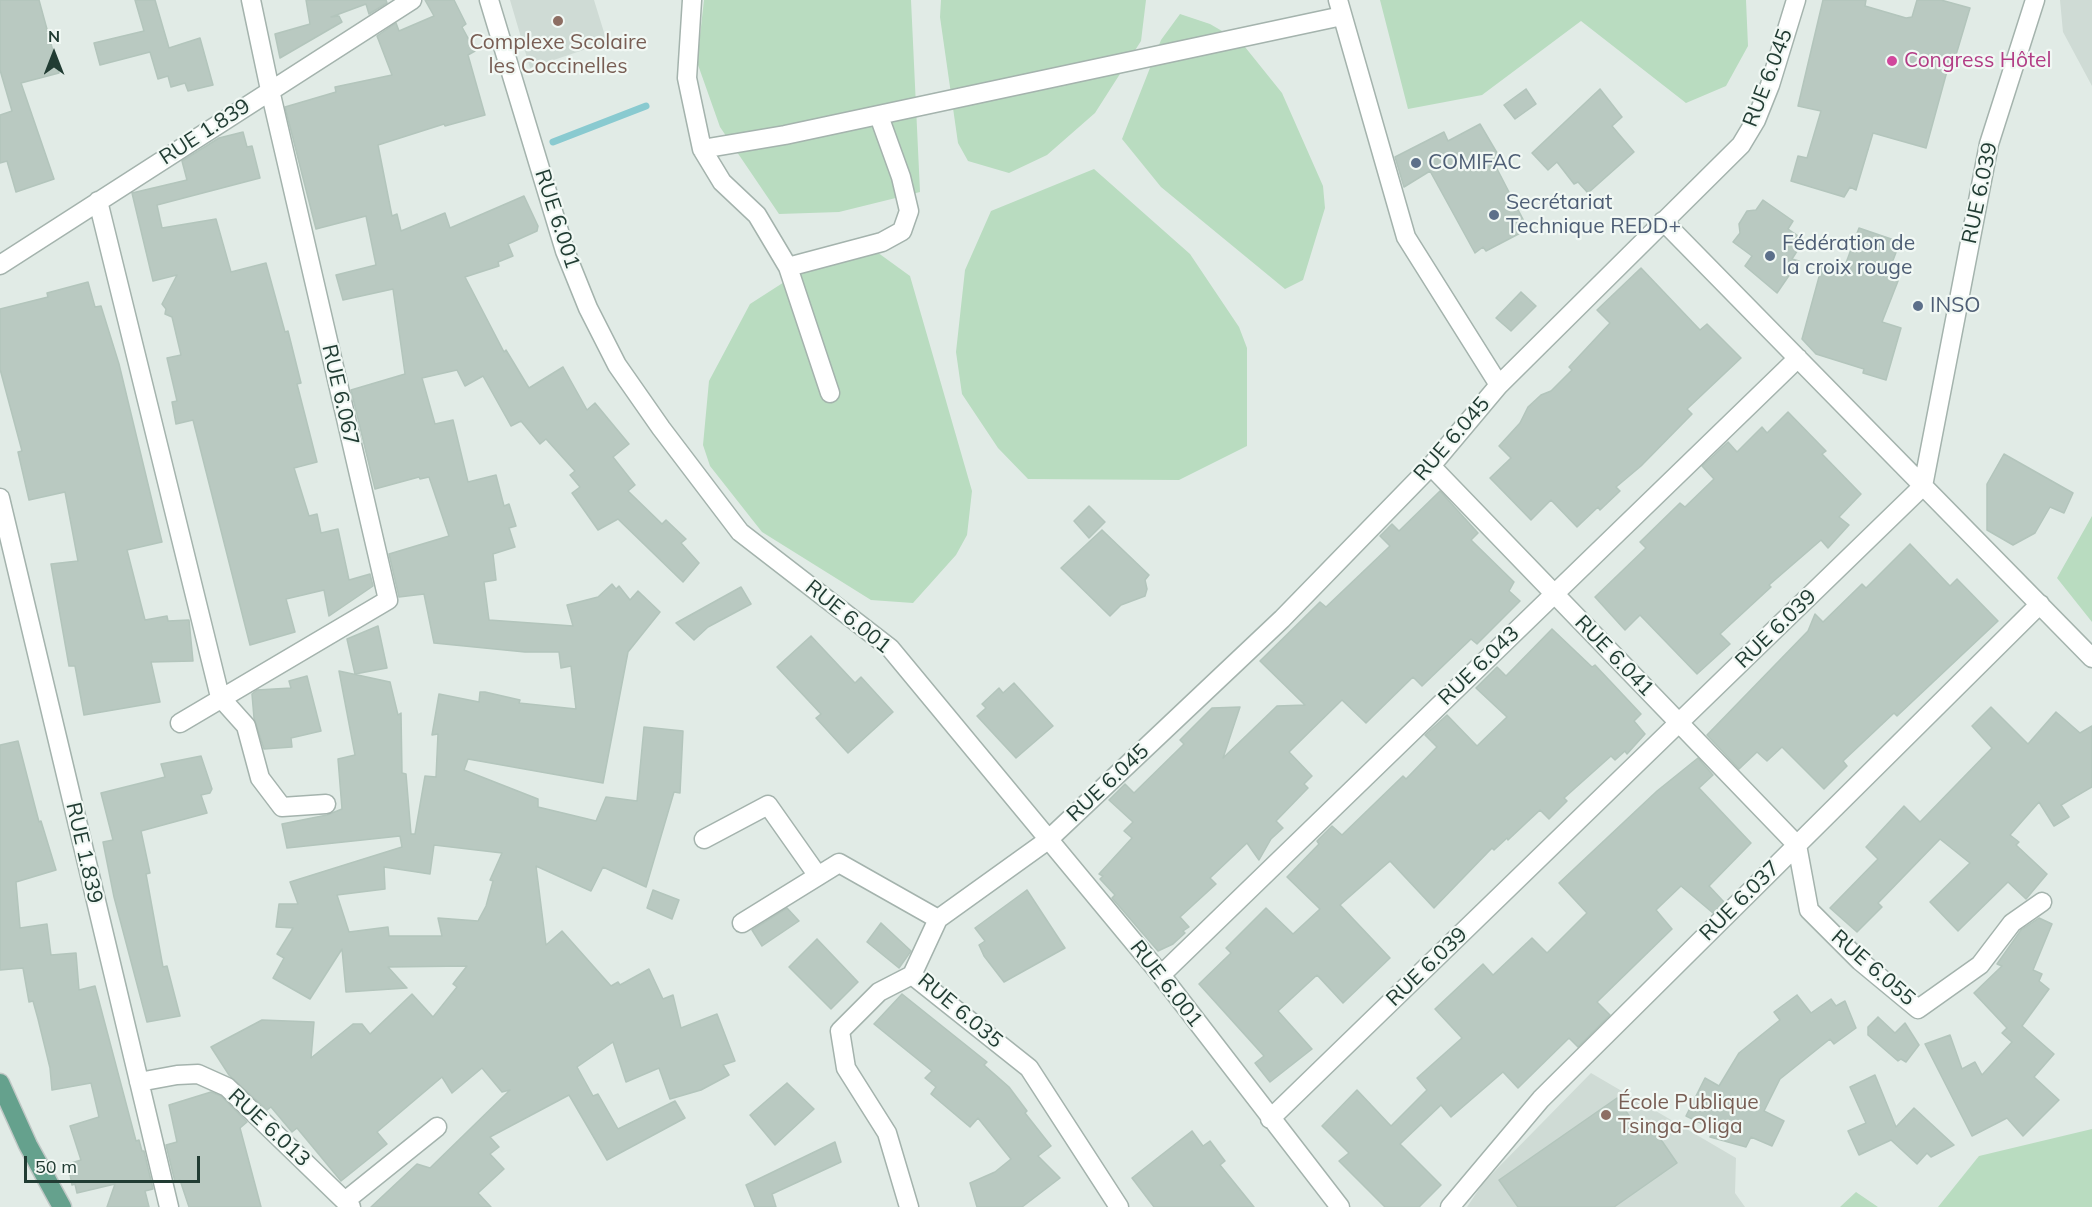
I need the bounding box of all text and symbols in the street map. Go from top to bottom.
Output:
marker: Complexe Scolaire les Coccinelles [551,14,565,28]
north arrow [24,24,84,84]
street label: RUE 6.045 [1738,25,1798,131]
text: N [48,26,60,46]
place label: Complexe Scolaire les Coccinelles [469,30,647,80]
place label: Congress Hôtel [1904,48,2051,74]
marker: Congress Hôtel [1885,54,1899,68]
street label: RUE 1.839 [155,93,255,171]
street label: RUE 6.039 [1957,140,2003,246]
place label: COMIFAC [1428,150,1522,176]
marker: COMIFAC [1409,156,1423,170]
street label: RUE 6.001 [529,166,585,272]
place label: Secrétariat Technique REDD+ [1506,190,1681,240]
marker: Secrétariat Technique REDD+ [1487,208,1501,222]
place label: Fédération de la croix rouge [1782,231,1915,281]
marker: Fédération de la croix rouge [1763,249,1777,263]
place label: INSO [1930,293,1980,319]
marker: INSO [1911,299,1925,313]
street label: RUE 6.067 [316,342,364,448]
street label: RUE 6.045 [1409,392,1495,486]
street label: RUE 6.001 [800,575,896,659]
street label: RUE 6.039 [1730,584,1822,674]
street label: RUE 6.041 [1569,610,1659,702]
street label: RUE 6.043 [1433,621,1525,711]
street label: RUE 6.045 [1062,739,1154,827]
street label: RUE 1.839 [60,800,108,906]
street label: RUE 6.037 [1695,856,1785,946]
street label: RUE 6.039 [1381,922,1473,1012]
street label: RUE 6.055 [1826,925,1920,1011]
street label: RUE 6.001 [1124,936,1208,1032]
street label: RUE 6.035 [912,968,1008,1054]
street label: RUE 6.013 [223,1084,315,1172]
place label: École Publique Tsinga-Oliga [1618,1090,1759,1140]
marker: École Publique Tsinga-Oliga [1599,1108,1613,1122]
scale bar [27,1144,202,1182]
text: 50 m [35,1155,77,1178]

